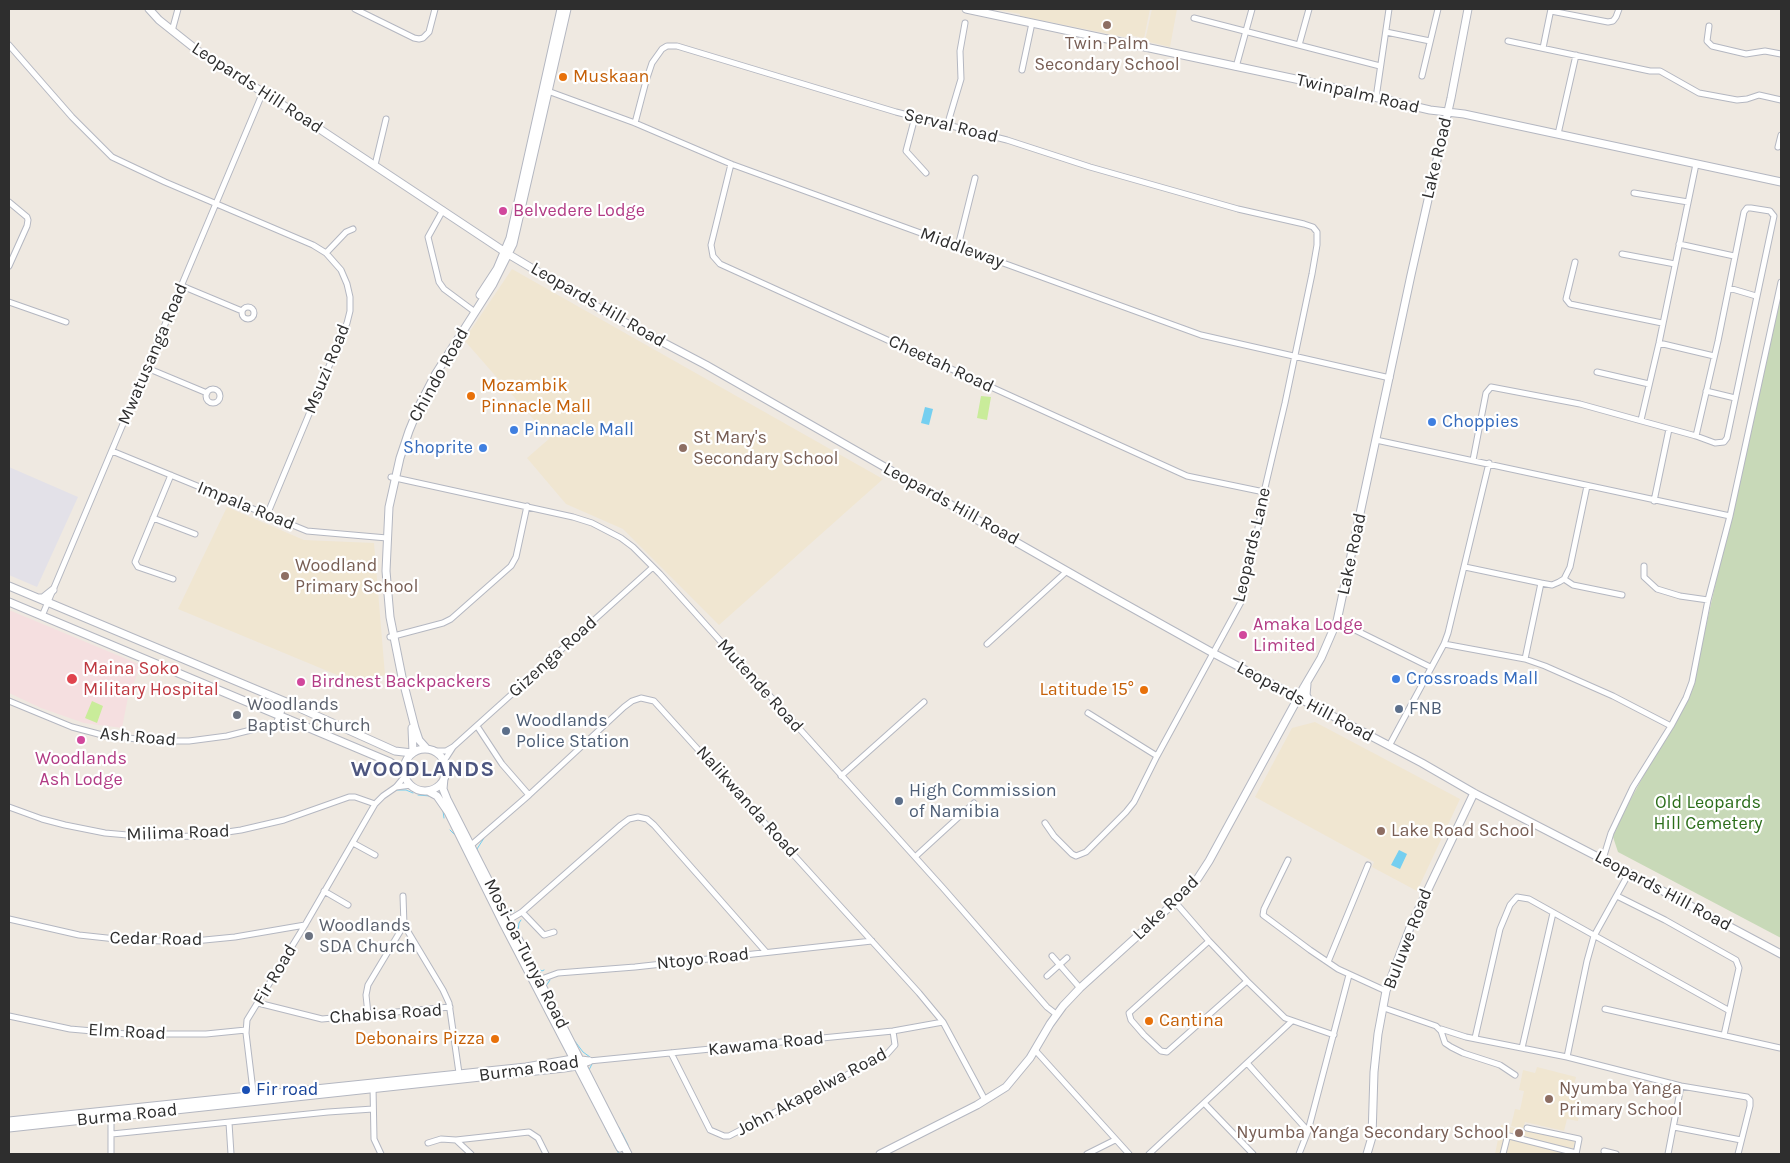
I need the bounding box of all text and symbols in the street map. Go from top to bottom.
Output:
marker: Twin Palm Secondary School [1101,19,1113,31]
place label: Twin Palm Secondary School [1034,33,1180,76]
street label: Leopards Hill Road [187,38,327,138]
place label: Muskaan [573,66,649,88]
street label: Twinpalm Road [1294,69,1422,119]
marker: Muskaan [557,71,569,83]
street label: Serval Road [902,104,1000,148]
street label: Lake Road [1417,115,1457,201]
place label: Belvedere Lodge [513,200,645,222]
marker: Belvedere Lodge [497,205,509,217]
street label: Middleway [917,223,1007,273]
street label: Leopards Hill Road [527,258,669,352]
street label: Mwatusanga Road [113,280,193,428]
street label: Msuzi Road [299,321,355,417]
street label: Chindo Road [404,324,474,426]
street label: Cheetah Road [885,330,997,398]
place label: Mozambik Pinnacle Mall [481,375,591,418]
marker: Mozambik Pinnacle Mall [465,390,477,402]
place label: Choppies [1442,411,1519,433]
marker: Choppies [1426,416,1438,428]
place label: Pinnacle Mall [524,419,634,441]
marker: Pinnacle Mall [508,424,520,436]
place label: St Mary's Secondary School [693,427,839,469]
place label: Shoprite [403,437,473,459]
marker: Shoprite [477,442,489,454]
marker: St Mary's Secondary School [677,442,689,454]
street label: Leopards Hill Road [879,458,1023,550]
street label: Impala Road [194,477,298,535]
street label: Leopards Lane [1228,485,1276,605]
street label: Lake Road [1333,511,1371,597]
place label: Woodland Primary School [295,555,418,598]
marker: Woodland Primary School [279,570,291,582]
street label: Gizenga Road [504,612,602,702]
place label: Amaka Lodge Limited [1253,614,1363,656]
marker: Amaka Lodge Limited [1237,629,1249,641]
street label: Mutende Road [712,635,808,737]
street label: Leopards Hill Road [1233,657,1377,747]
place label: Maina Soko Military Hospital [83,658,219,701]
place label: Crossroads Mall [1406,668,1538,690]
place label: Birdnest Backpackers [311,671,491,693]
marker: Maina Soko Military Hospital [65,672,79,686]
marker: Crossroads Mall [1390,673,1402,685]
marker: Birdnest Backpackers [295,676,307,688]
place label: Latitude 15° [1039,679,1134,701]
marker: Latitude 15° [1138,684,1150,696]
place label: Woodlands Baptist Church [247,694,371,736]
place label: FNB [1409,698,1442,720]
marker: FNB [1393,703,1405,715]
marker: Woodlands Baptist Church [231,709,243,721]
place label: Woodlands Police Station [516,710,629,752]
street label: Ash Road [99,723,177,751]
marker: Woodlands Police Station [500,725,512,737]
marker: Woodlands Ash Lodge [75,734,87,746]
street label: Nalikwanda Road [691,742,803,862]
place label: Woodlands Ash Lodge [35,748,127,791]
district label: WOODLANDS [350,757,496,783]
place label: High Commission of Namibia [909,780,1057,822]
park label: Old Leopards Hill Cemetery [1653,792,1763,834]
marker: High Commission of Namibia [893,795,905,807]
street label: Milima Road [126,820,230,846]
place label: Lake Road School [1391,820,1534,842]
marker: Lake Road School [1375,825,1387,837]
street label: Leopards Hill Road [1591,846,1735,936]
street label: Lake Road [1128,871,1204,945]
street label: Mosi-oa-Tunya Road [479,875,573,1033]
street label: Buluwe Road [1379,886,1437,992]
place label: Woodlands SDA Church [319,915,416,958]
street label: Cedar Road [109,927,203,951]
marker: Woodlands SDA Church [303,930,315,942]
street label: Fir Road [248,941,302,1009]
street label: Ntoyo Road [656,943,750,975]
street label: Chabisa Road [329,999,443,1029]
place label: Cantina [1159,1010,1224,1032]
marker: Cantina [1143,1015,1155,1027]
street label: Elm Road [88,1019,166,1045]
street label: Kawama Road [707,1027,825,1061]
place label: Debonairs Pizza [355,1028,485,1050]
marker: Debonairs Pizza [489,1033,501,1045]
street label: John Akapelwa Road [733,1043,891,1141]
street label: Burma Road [477,1051,581,1087]
place label: Nyumba Yanga Primary School [1559,1078,1682,1120]
place label: Fir road [256,1079,318,1101]
marker: Fir road [240,1084,252,1096]
marker: Nyumba Yanga Primary School [1543,1093,1555,1105]
street label: Burma Road [76,1099,178,1131]
place label: Nyumba Yanga Secondary School [1236,1122,1509,1144]
marker: Nyumba Yanga Secondary School [1513,1127,1525,1139]

